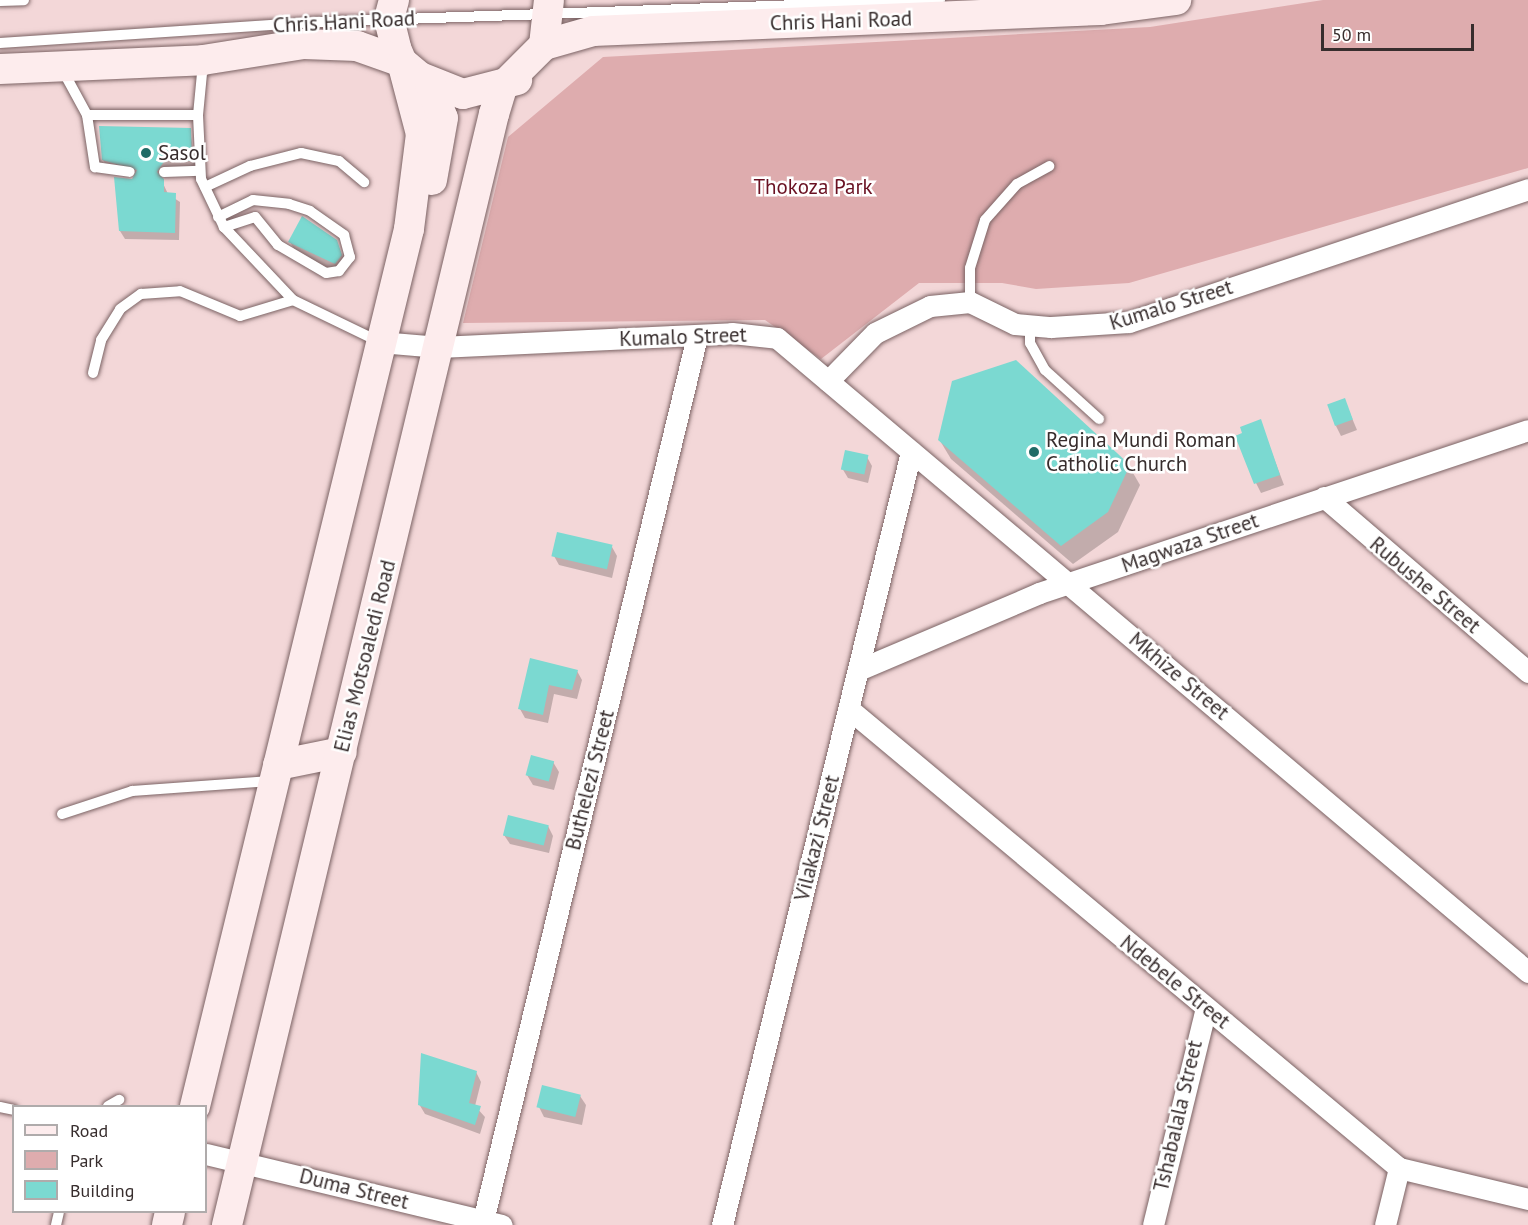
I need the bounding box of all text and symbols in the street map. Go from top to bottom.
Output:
street label: Chris Hani Road [272,6,416,38]
street label: Chris Hani Road [769,6,913,36]
scale bar [1324,12,1477,50]
text: 50 m [1332,23,1371,46]
place label: Sasol [158,140,206,166]
marker: Sasol [139,146,153,160]
park label: Thokoza Park [753,174,873,200]
street label: Kumalo Street [1106,274,1236,336]
street label: Kumalo Street [619,322,747,352]
place label: Regina Mundi Roman Catholic Church [1046,427,1236,477]
marker: Regina Mundi Roman Catholic Church [1027,445,1041,459]
street label: Magwaza Street [1118,508,1262,578]
street label: Rubushe Street [1365,531,1485,639]
street label: Elias Motsoaledi Road [329,557,401,755]
street label: Mkhize Street [1124,627,1234,725]
street label: Buthelezi Street [560,707,620,853]
street label: Vilakazi Street [789,772,845,904]
street label: Ndebele Street [1115,930,1235,1034]
street label: Tshabalala Street [1148,1038,1208,1194]
legend [12,1105,207,1213]
text: Road [70,1119,108,1142]
text: Park [70,1149,103,1172]
street label: Duma Street [297,1163,411,1215]
text: Building [70,1179,134,1202]

